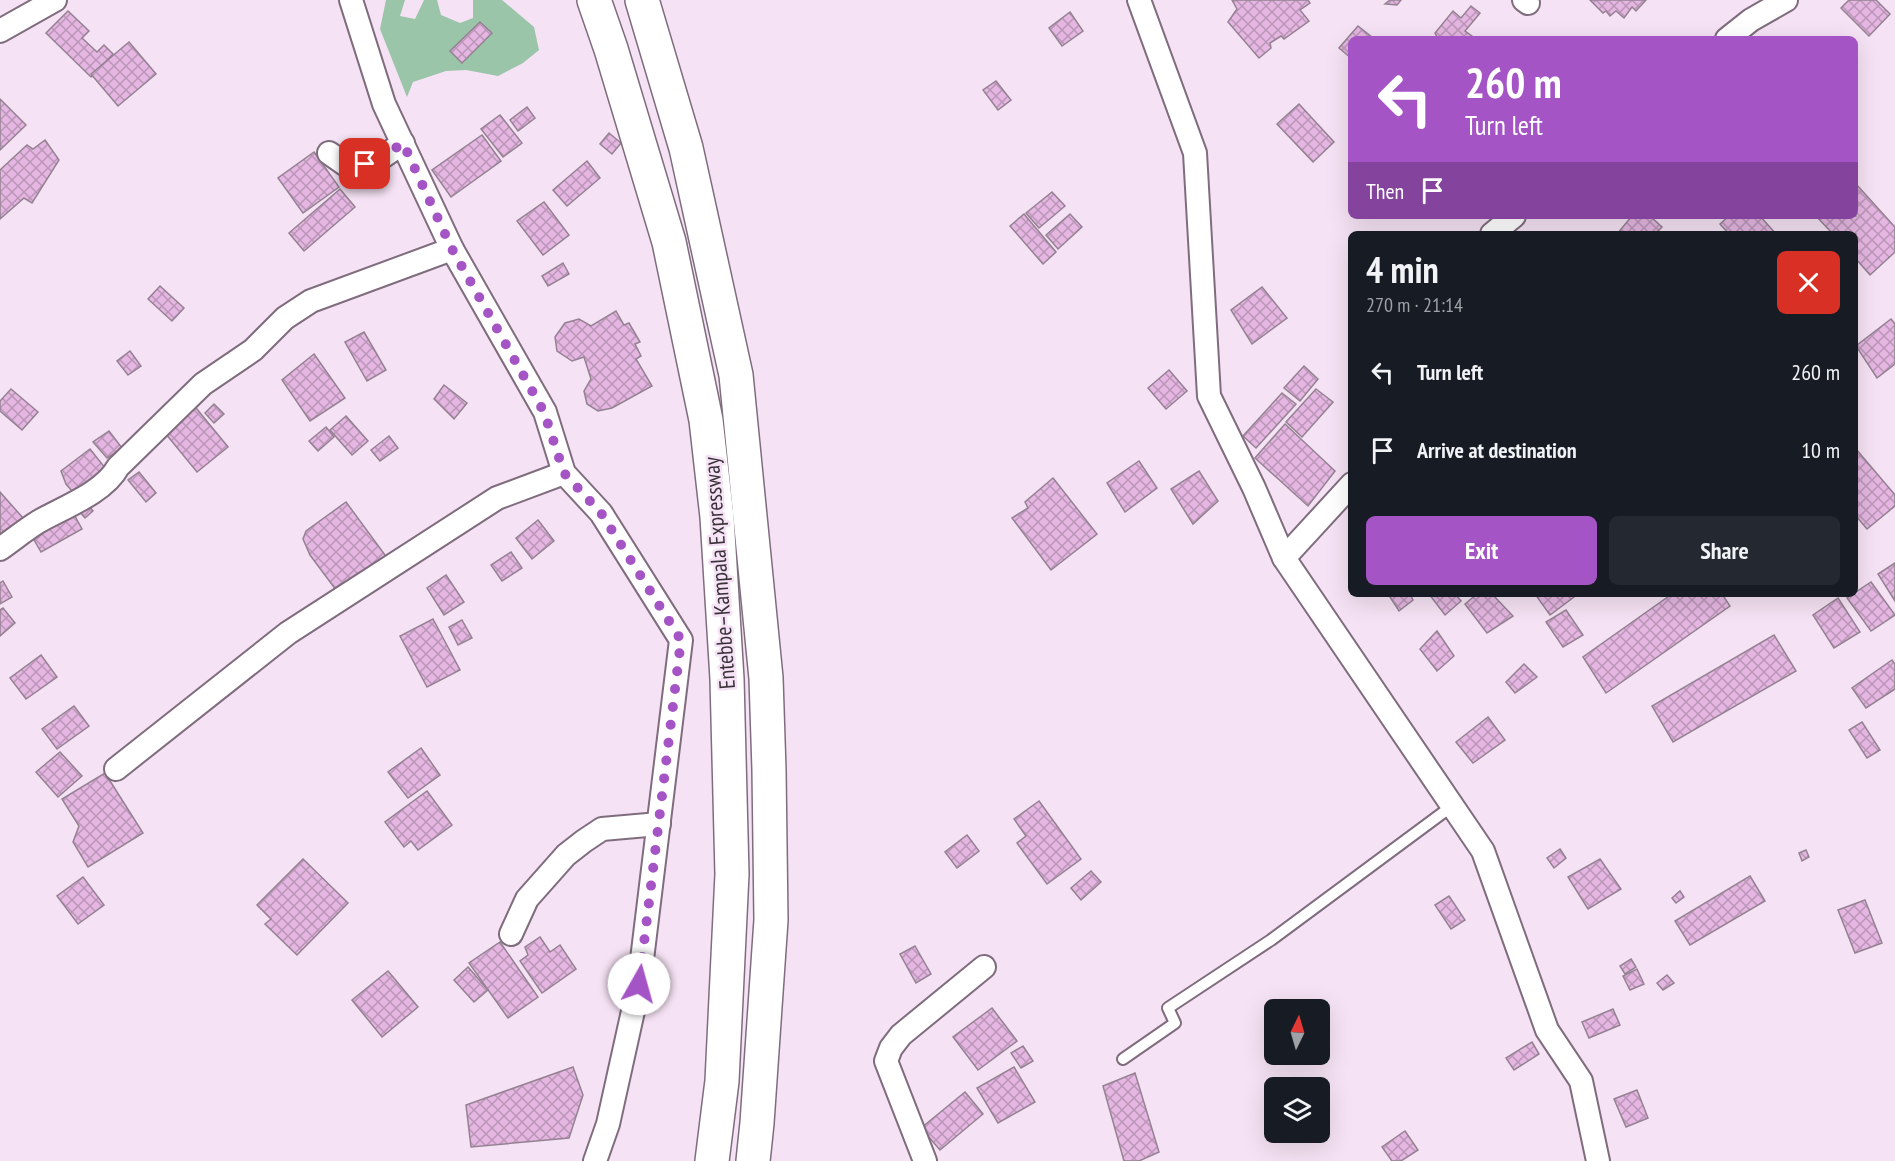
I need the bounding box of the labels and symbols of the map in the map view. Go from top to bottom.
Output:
pin [339,138,390,189]
street label: Entebbe–Kampala Expressway [697,455,741,690]
position arrow [607,952,671,1016]
north arrow [1264,999,1330,1065]

